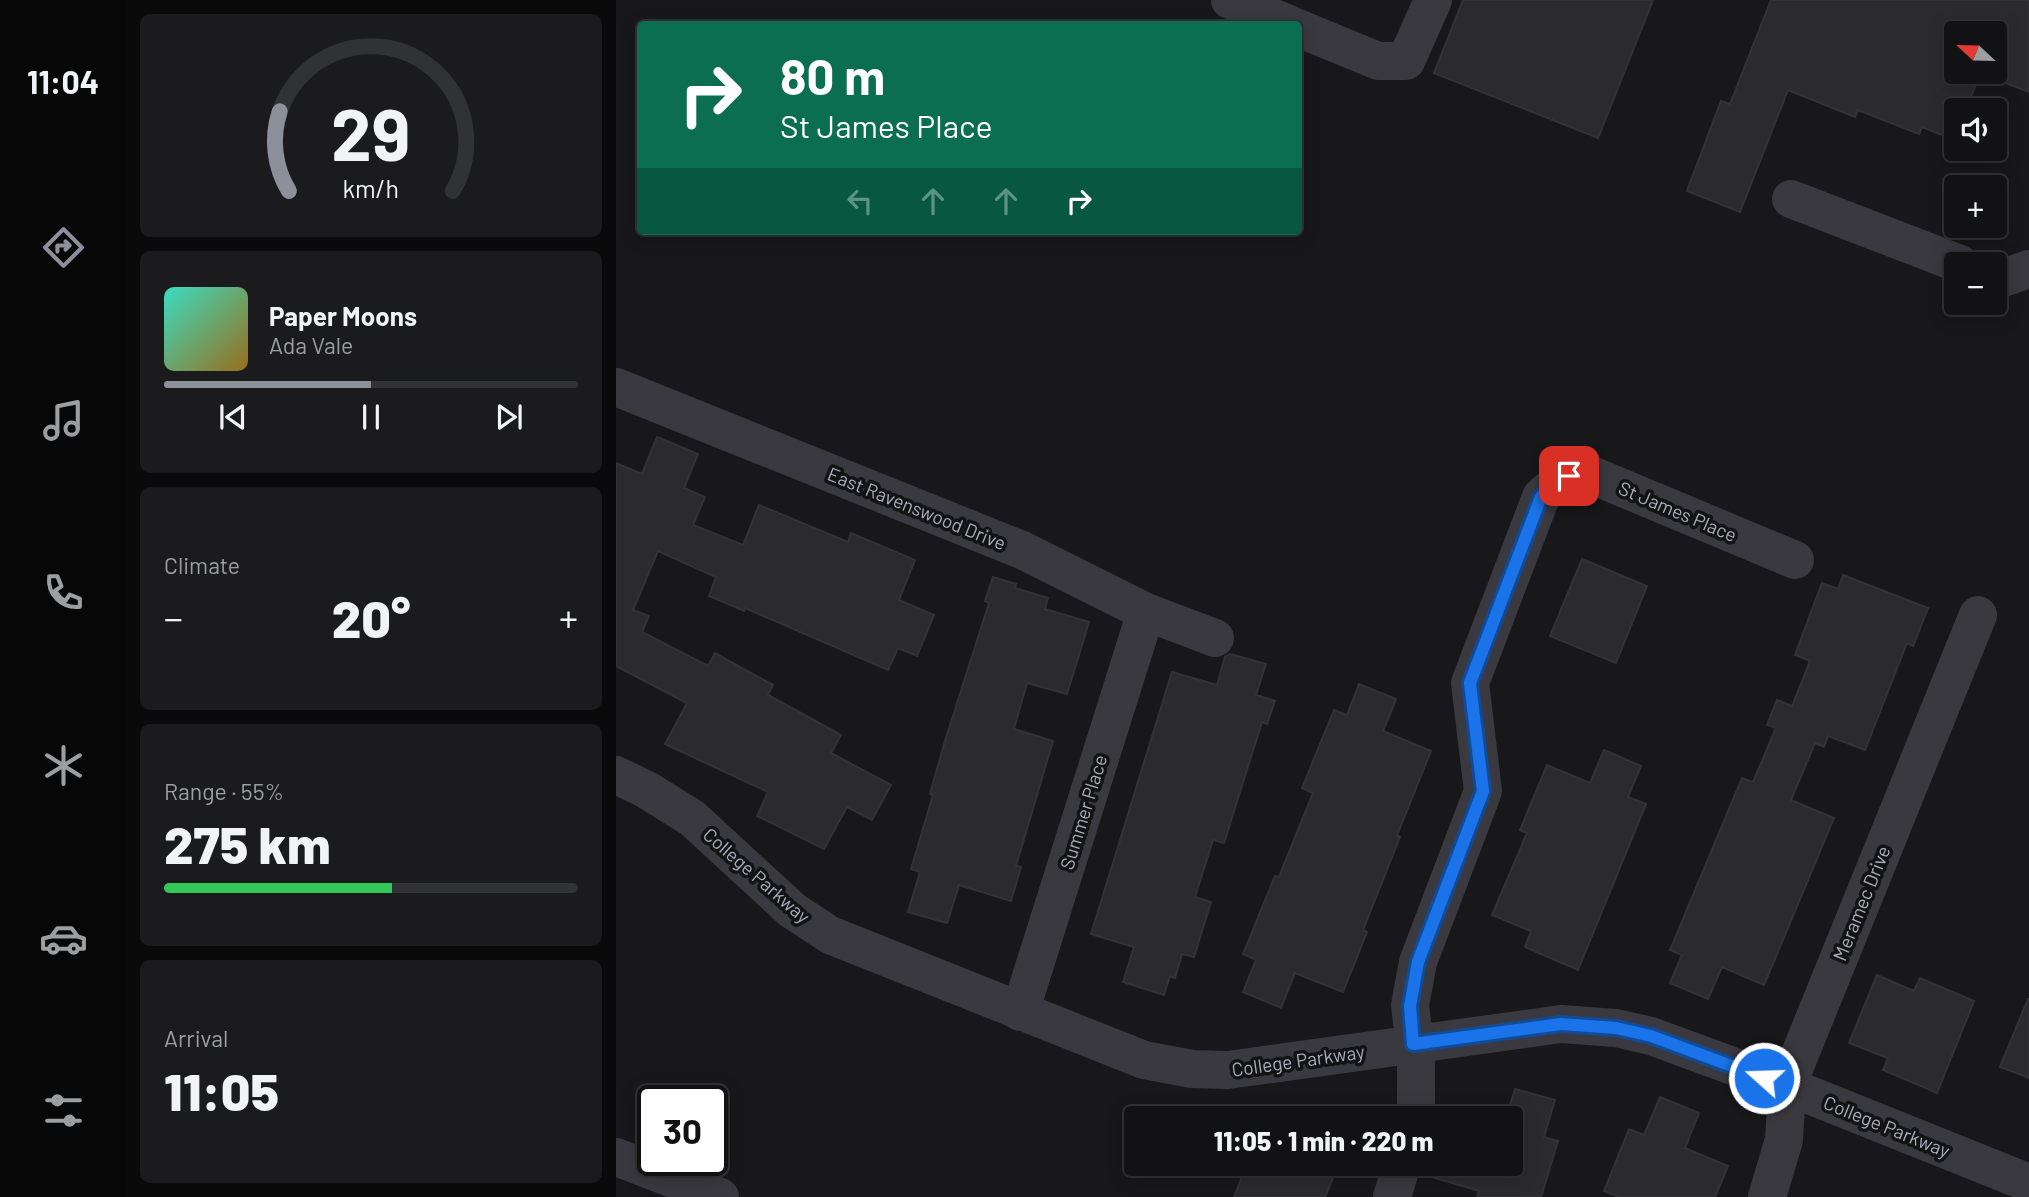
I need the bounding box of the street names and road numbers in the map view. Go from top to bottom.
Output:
street label: East Ravenswood Drive [824,462,1010,554]
street label: St James Place [1615,476,1741,546]
street label: Summer Place [1055,752,1111,872]
street label: College Parkway [699,822,815,928]
street label: Meramec Drive [1827,842,1895,964]
street label: College Parkway [1230,1039,1366,1081]
street label: College Parkway [1821,1090,1954,1162]

